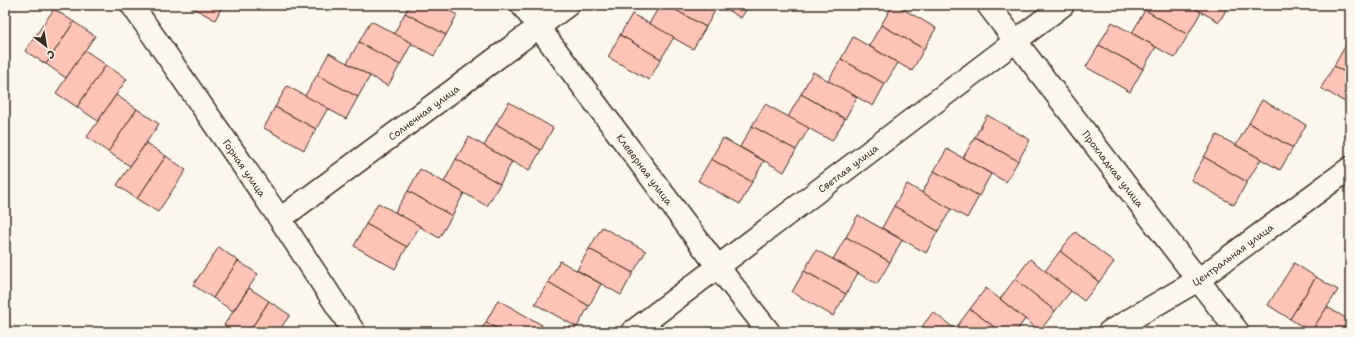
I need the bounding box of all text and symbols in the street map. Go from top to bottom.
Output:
north arrow [26,26,66,66]
text: С [44,46,58,62]
street label: Солнечная улица [386,81,462,143]
street label: Прохладная улица [1080,128,1147,210]
street label: Клеверная улица [614,131,676,208]
street label: Горная улица [220,137,269,200]
street label: Светлая улица [815,141,881,195]
street label: Центральная улица [1190,220,1276,289]

